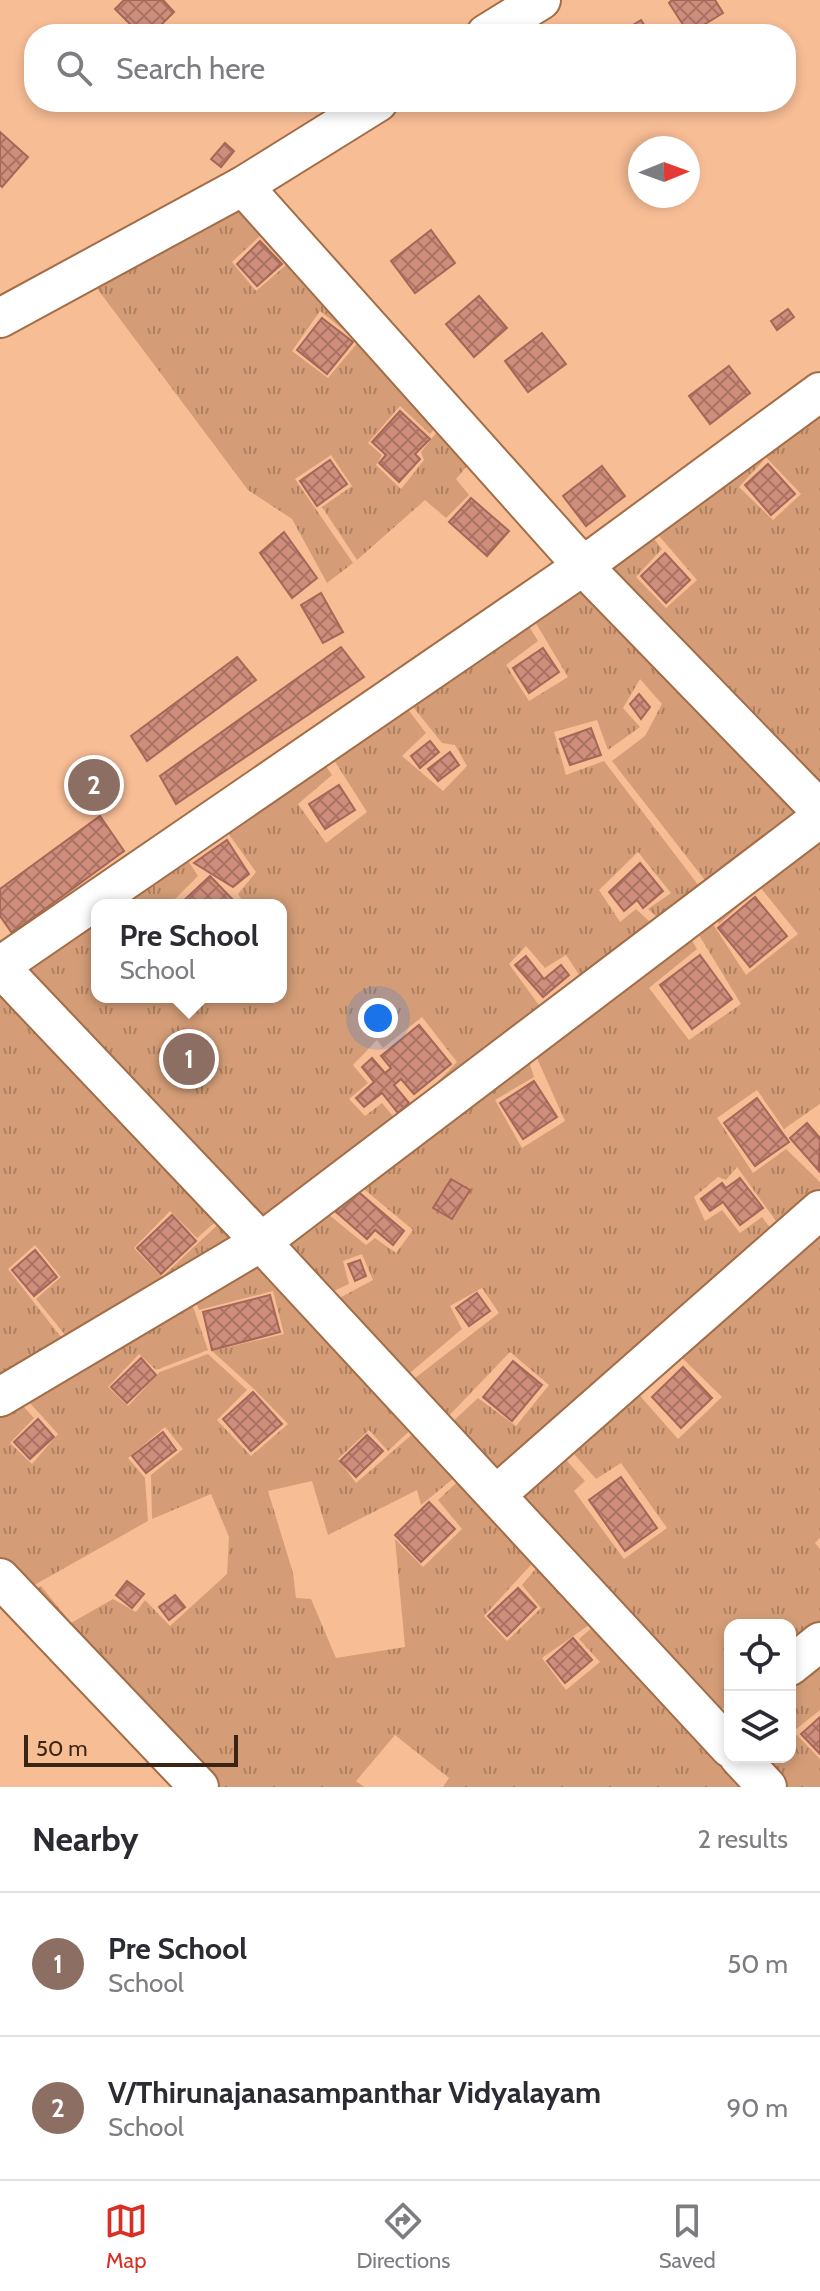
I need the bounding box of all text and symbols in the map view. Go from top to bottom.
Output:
search box [24,24,796,112]
icon: search [52,46,96,90]
text: Search here [116,50,265,87]
north arrow [628,136,700,208]
pin: 2 [68,755,120,815]
popup [91,899,287,1003]
text: Pre School [119,917,259,954]
text: School [119,954,195,986]
your location [358,998,398,1038]
pin: 1 [163,1029,215,1089]
map controls [724,1619,796,1763]
button: locate [724,1619,796,1691]
button: layers [724,1691,796,1763]
scale bar [24,1731,238,1767]
text: 50 m [36,1735,88,1762]
text: Nearby [32,1818,139,1860]
text: 2 results [697,1823,788,1855]
text: Pre School [108,1930,247,1967]
text: 1 [53,1948,63,1980]
text: 50 m [727,1948,788,1980]
text: School [108,1967,184,1999]
text: V/Thirunajanasampanthar Vidyalayam [108,2074,601,2111]
text: 2 [51,2092,65,2124]
text: 90 m [726,2092,788,2124]
text: School [108,2111,184,2143]
tab: Map [104,2199,148,2274]
tab: Directions [356,2199,450,2274]
tab: Saved [659,2199,716,2274]

